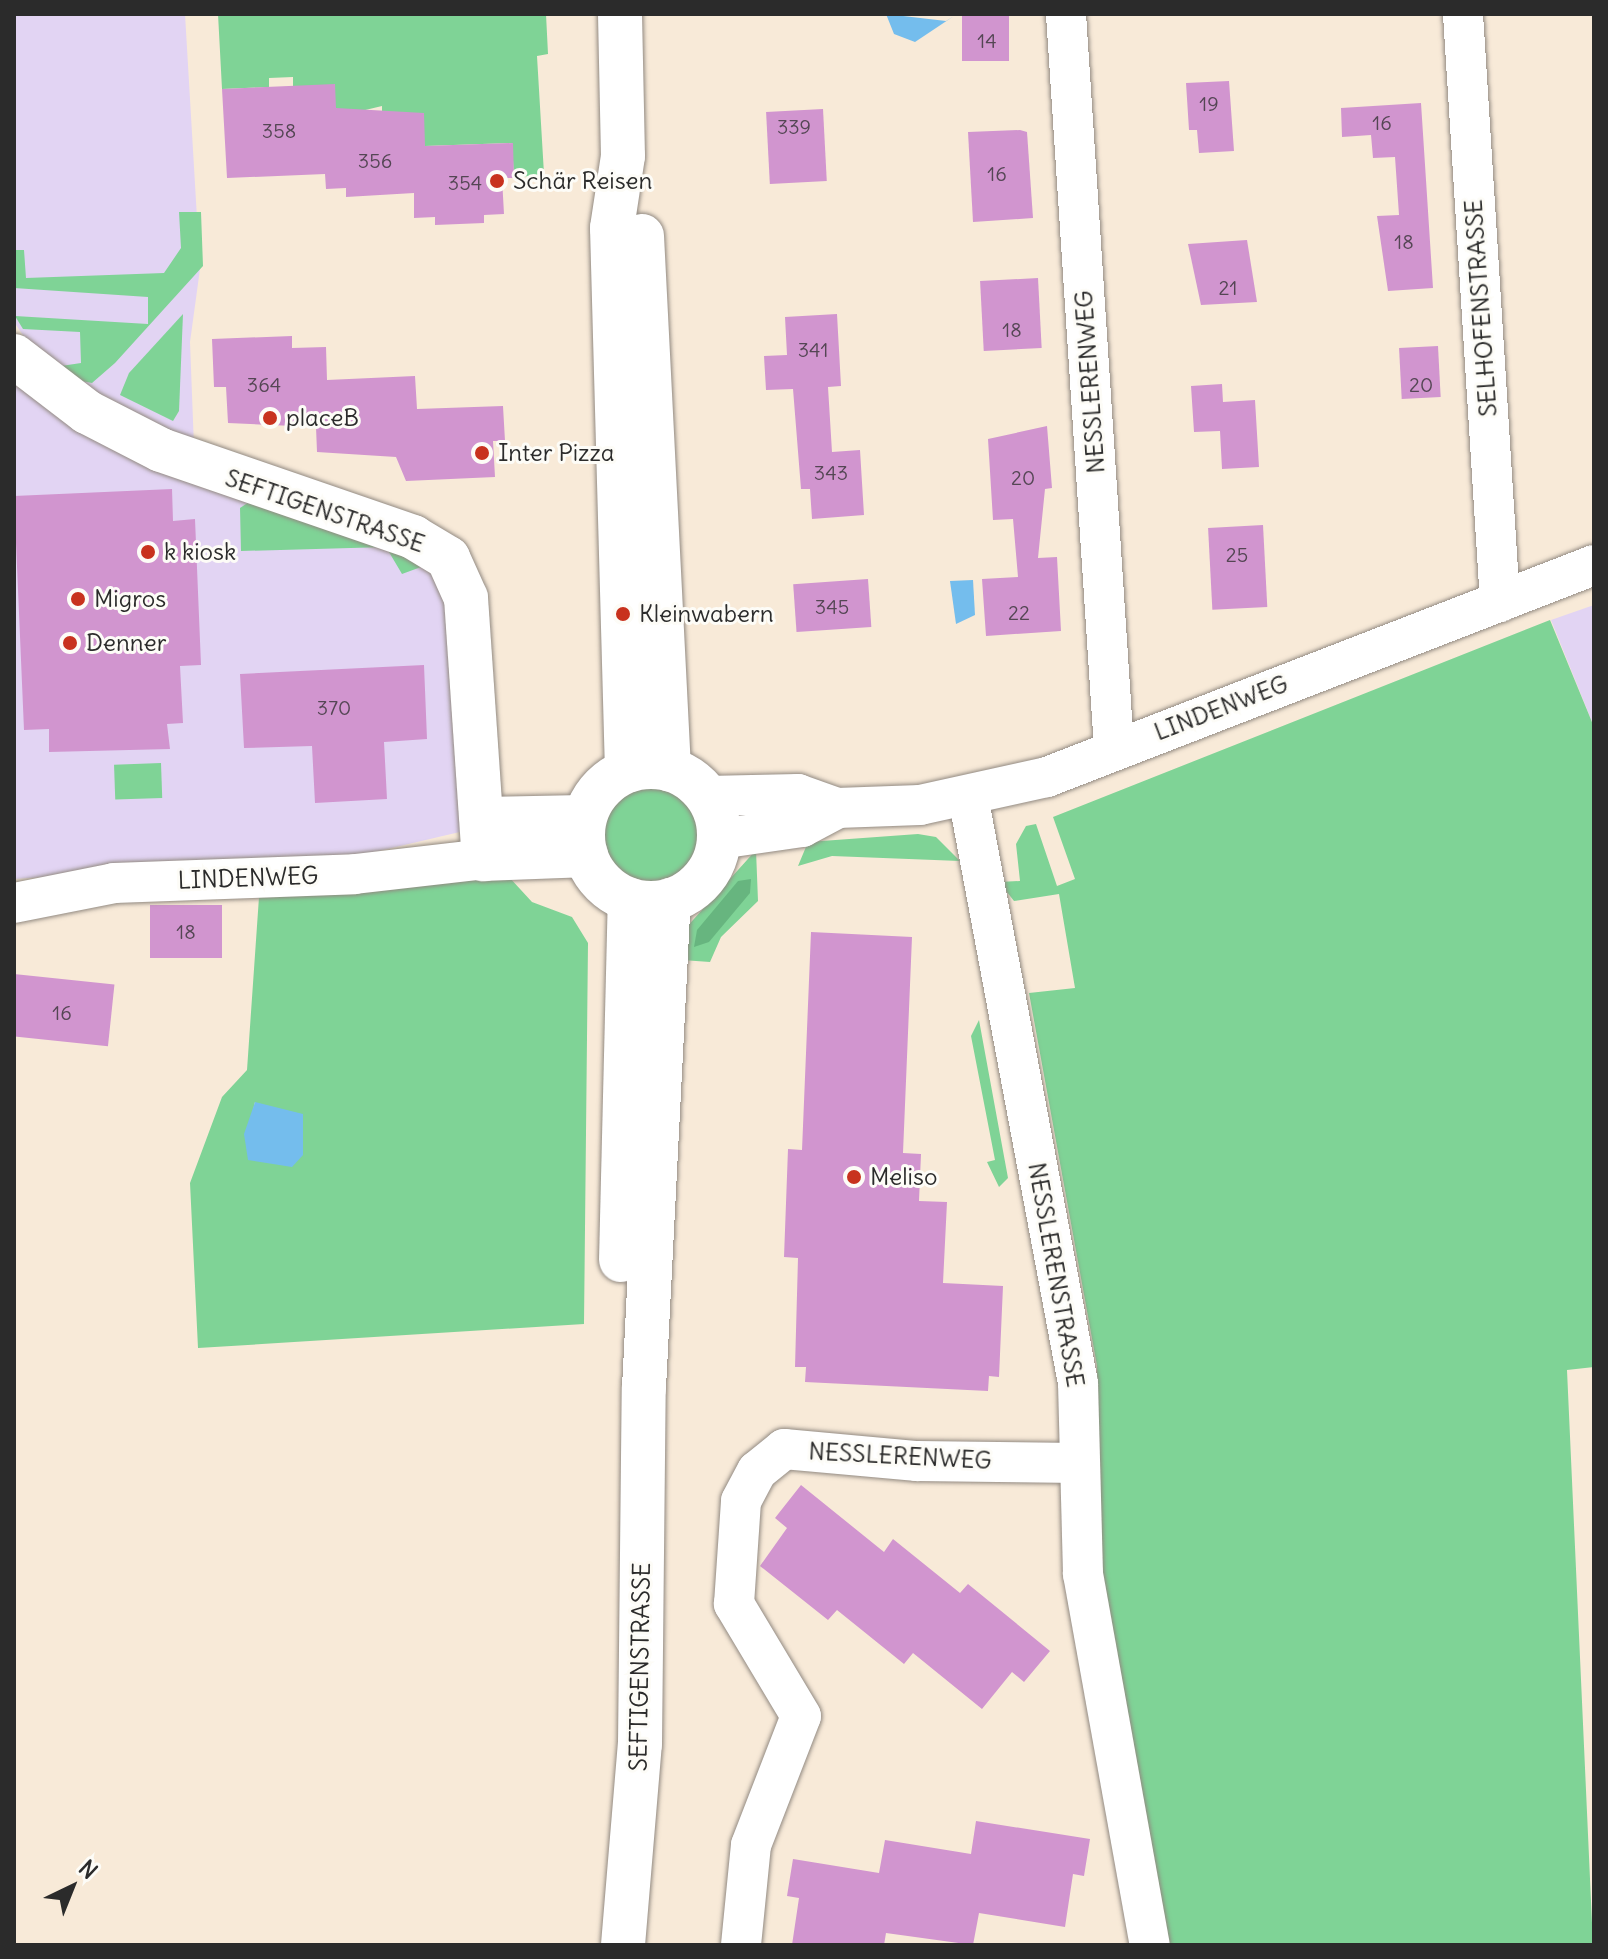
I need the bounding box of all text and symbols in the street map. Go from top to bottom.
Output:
house number: 14 [977,28,997,52]
house number: 19 [1199,91,1219,115]
house number: 16 [1372,110,1392,134]
house number: 339 [777,114,811,138]
house number: 358 [262,118,296,142]
house number: 356 [358,148,392,172]
house number: 16 [987,161,1007,185]
place label: Schär Reisen [513,167,652,195]
house number: 354 [448,170,482,194]
marker: Schär Reisen [488,172,506,190]
street label: SELHOFENSTRASSE [1459,198,1503,418]
house number: 18 [1394,229,1414,253]
house number: 21 [1219,275,1237,299]
street label: NESSLERENWEG [1069,290,1111,474]
house number: 18 [1002,317,1022,341]
house number: 341 [798,337,828,361]
house number: 364 [247,372,281,396]
house number: 20 [1409,372,1433,396]
place label: placeB [286,404,359,432]
marker: placeB [261,409,279,427]
place label: Inter Pizza [498,439,615,467]
marker: Inter Pizza [473,444,491,462]
house number: 343 [814,460,848,484]
street label: SEFTIGENSTRASSE [222,463,428,559]
house number: 20 [1011,465,1035,489]
place label: k kiosk [164,538,236,566]
house number: 25 [1226,542,1248,566]
marker: k kiosk [139,543,157,561]
place label: Migros [94,585,166,613]
marker: Migros [69,590,87,608]
house number: 345 [815,594,849,618]
place label: Kleinwabern [639,600,774,628]
house number: 22 [1008,600,1030,624]
marker: Kleinwabern [614,605,632,623]
place label: Denner [86,629,166,657]
marker: Denner [61,634,79,652]
street label: LINDENWEG [1150,669,1292,747]
house number: 370 [317,695,351,719]
street label: LINDENWEG [177,861,319,895]
house number: 18 [176,919,196,943]
house number: 16 [52,1000,72,1024]
street label: NESSLERENSTRASSE [1022,1160,1090,1390]
place label: Meliso [870,1163,937,1191]
marker: Meliso [845,1168,863,1186]
street label: NESSLERENWEG [808,1437,992,1475]
street label: SEFTIGENSTRASSE [624,1562,656,1772]
north arrow [32,1847,112,1927]
text: N [73,1854,103,1885]

